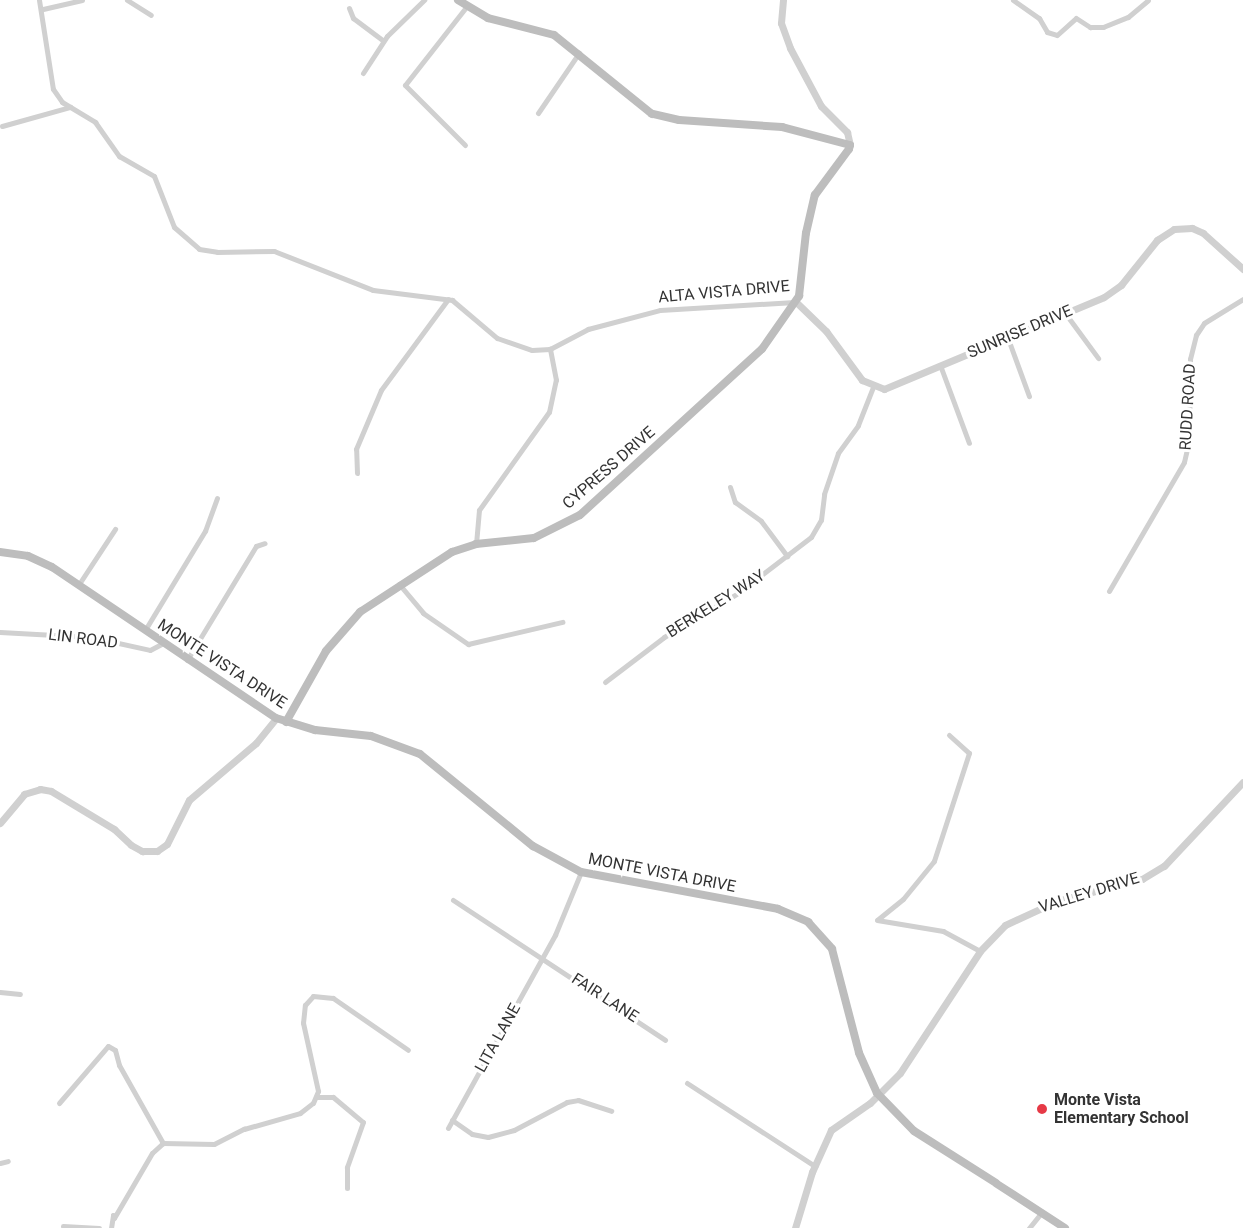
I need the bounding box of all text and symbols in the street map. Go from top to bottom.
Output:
street label: ALTA VISTA DRIVE [658,277,790,307]
street label: SUNRISE DRIVE [965,301,1075,363]
street label: RUDD ROAD [1176,363,1200,451]
street label: CYPRESS DRIVE [559,423,659,513]
street label: BERKELEY WAY [663,566,769,642]
street label: MONTE VISTA DRIVE [154,615,290,713]
street label: LIN ROAD [47,625,119,653]
street label: MONTE VISTA DRIVE [586,849,738,897]
street label: VALLEY DRIVE [1036,869,1142,917]
street label: FAIR LANE [568,969,642,1027]
street label: LITA LANE [471,1000,525,1076]
place label: Monte Vista Elementary School [1054,1090,1189,1128]
marker: Monte Vista Elementary School [1035,1102,1049,1116]

